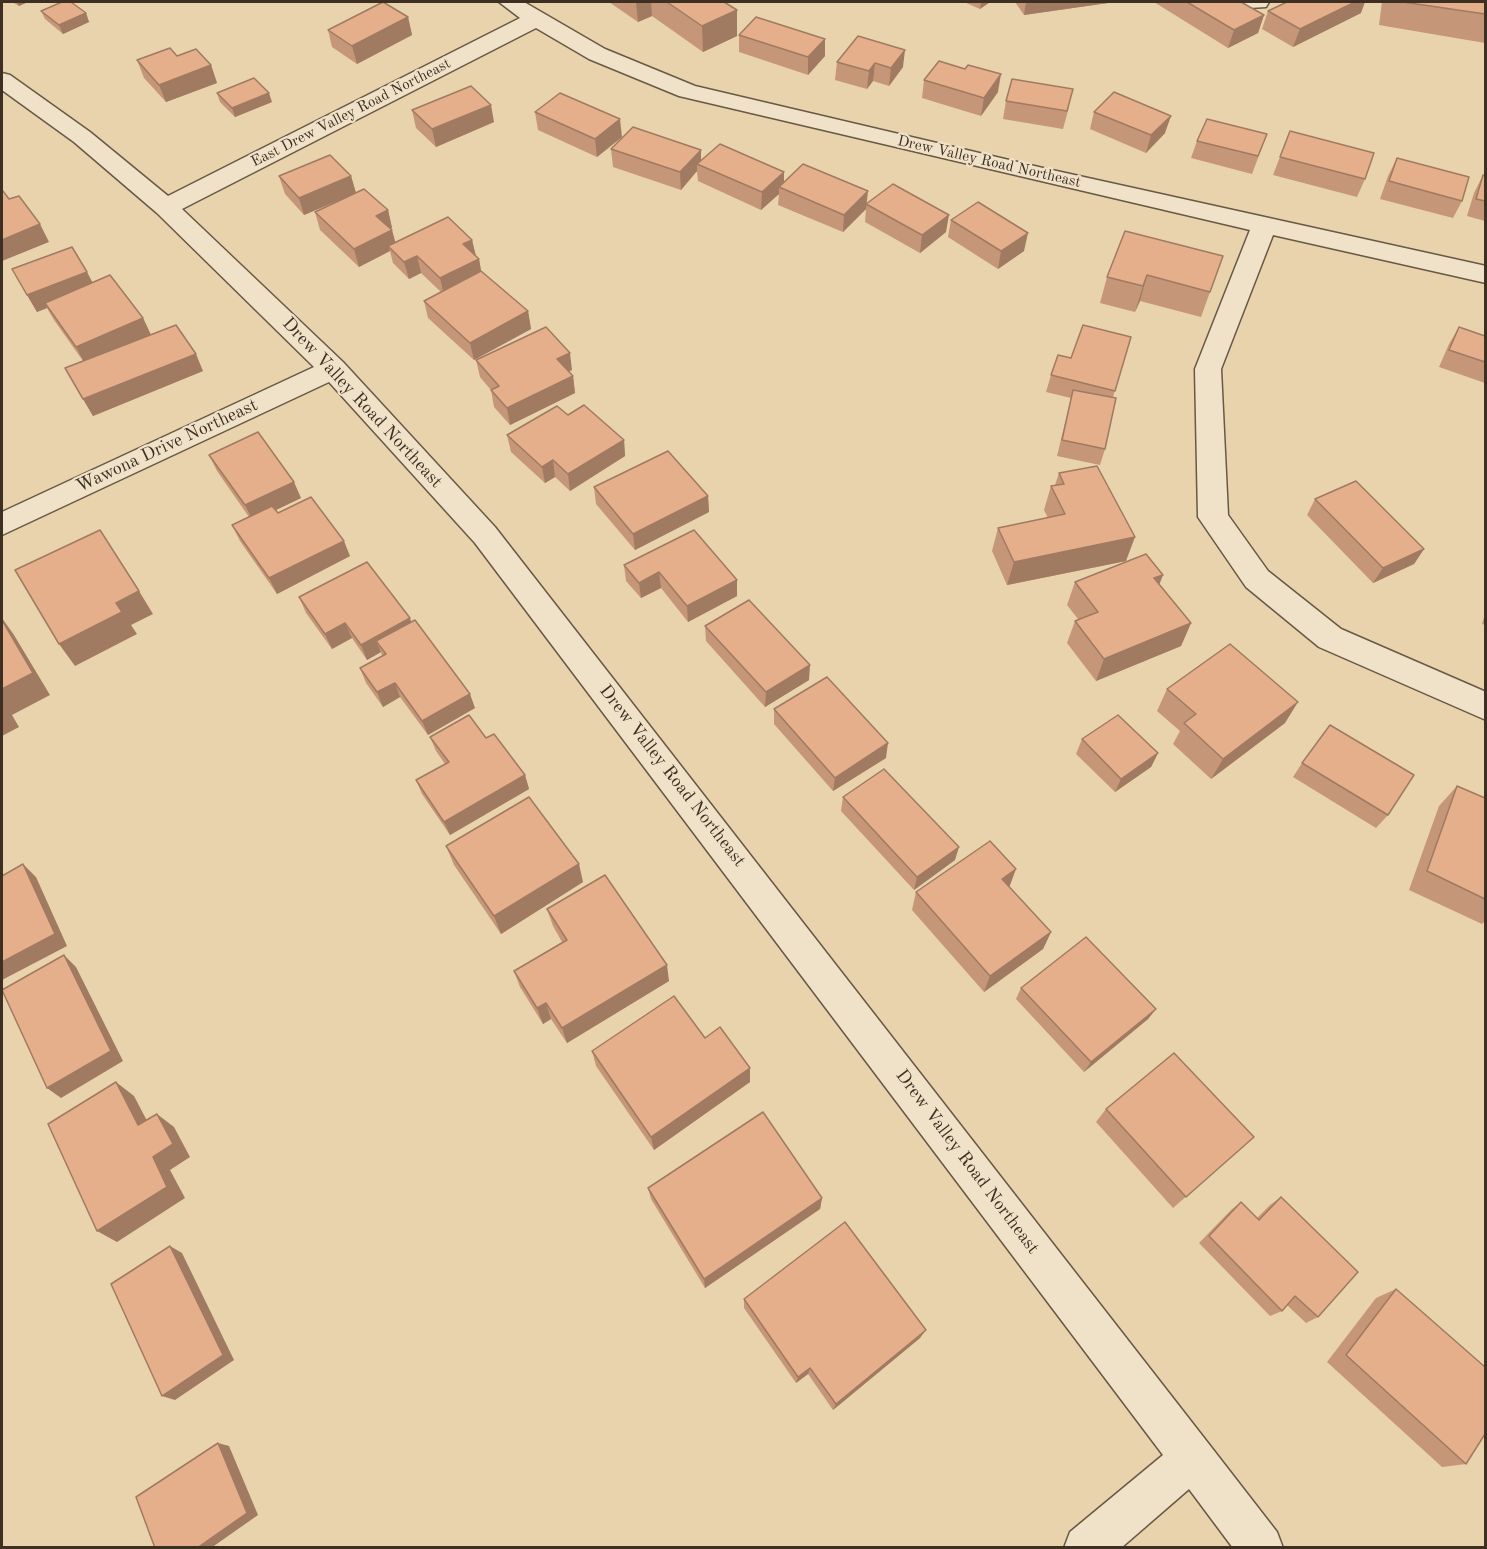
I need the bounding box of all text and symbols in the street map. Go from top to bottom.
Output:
street label: East Drew Valley Road Northeast [248,55,454,171]
street label: Drew Valley Road Northeast [895,132,1083,192]
street label: Drew Valley Road Northeast [277,313,447,493]
street label: Wawona Drive Northeast [73,394,261,498]
street label: Drew Valley Road Northeast [594,681,750,871]
street label: Drew Valley Road Northeast [891,1066,1043,1258]

